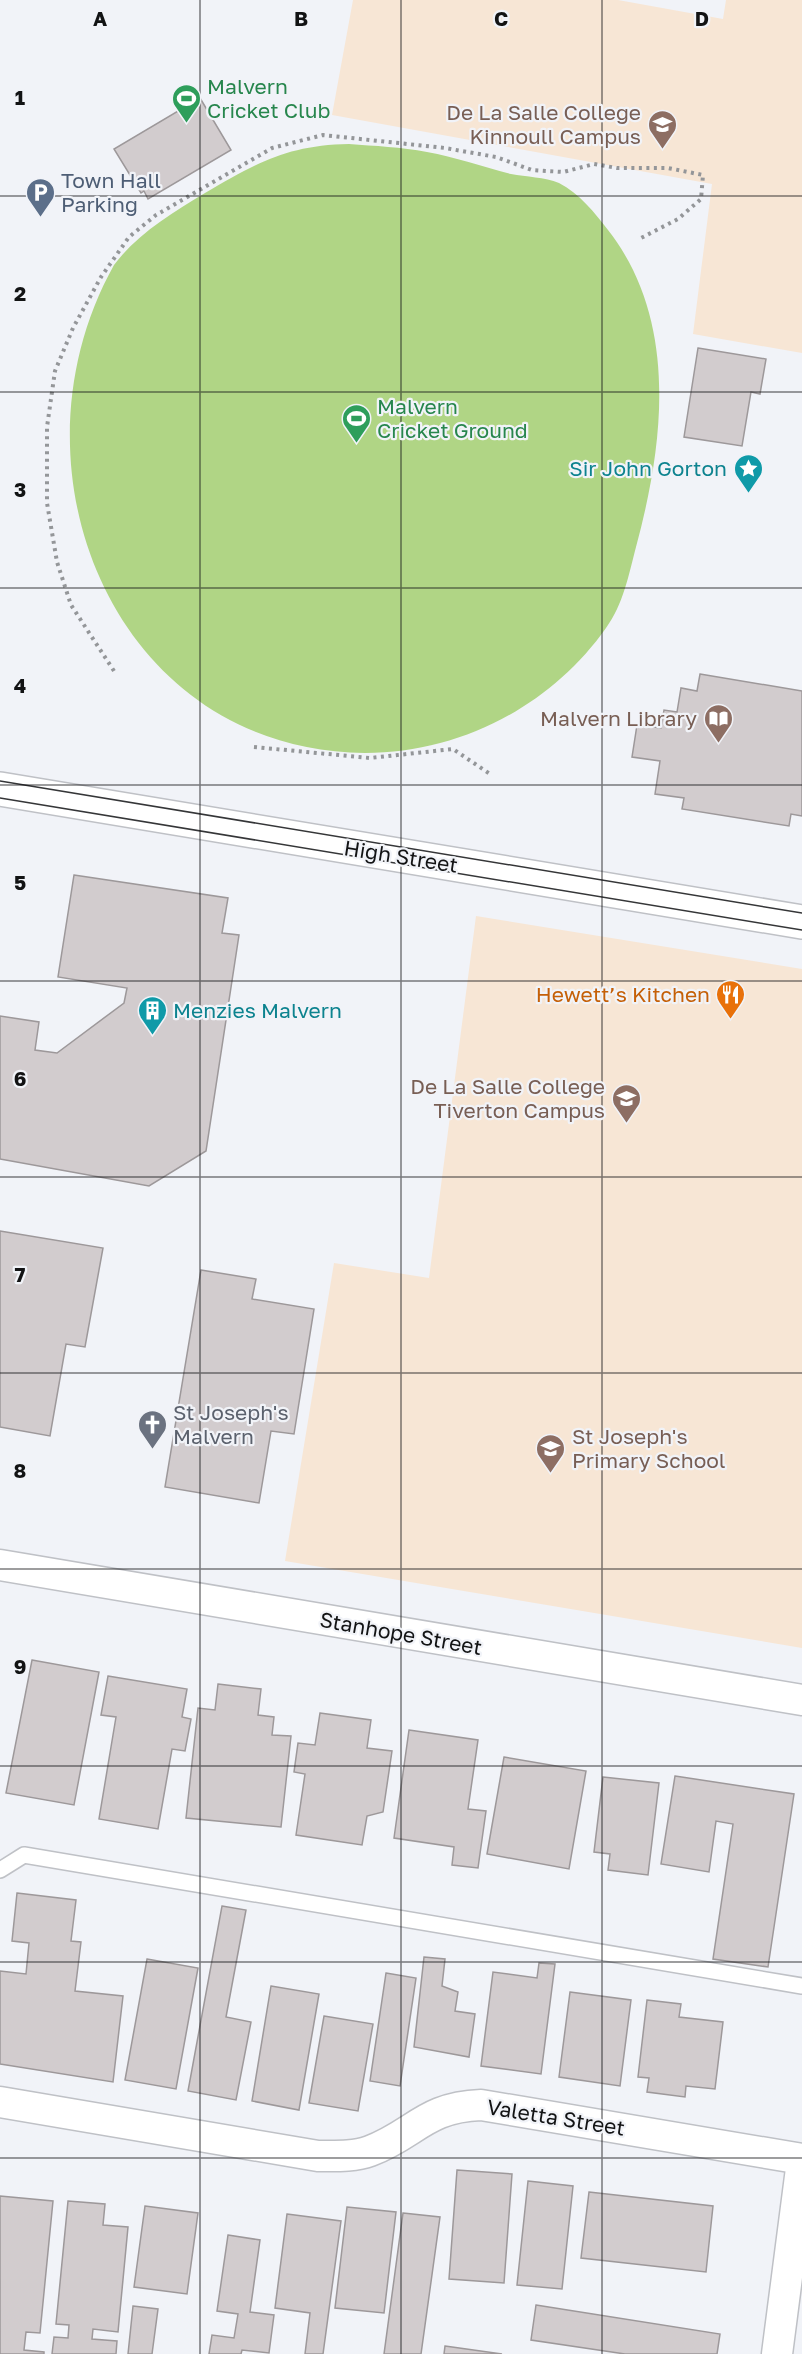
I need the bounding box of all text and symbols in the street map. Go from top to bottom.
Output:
text: A [93,6,107,30]
text: B [294,6,308,30]
text: C [494,6,508,30]
text: D [695,6,709,30]
place label: Malvern Cricket Club [207,73,330,123]
sports icon: Malvern Cricket Club [170,82,202,124]
text: 1 [15,85,25,109]
place label: De La Salle College Kinnoull Campus [446,99,641,149]
school or university icon: De La Salle College Kinnoull Campus [646,108,678,150]
place label: Town Hall Parking [61,167,161,217]
parking icon: Town Hall Parking [24,176,56,218]
text: 2 [14,281,26,305]
place label: Malvern Cricket Ground [377,393,528,443]
sports icon: Malvern Cricket Ground [340,402,372,444]
place icon: Sir John Gorton [732,452,764,494]
place label: Sir John Gorton [569,455,727,481]
text: 3 [14,477,26,501]
text: 4 [14,673,26,697]
library icon: Malvern Library [702,702,734,744]
place label: Malvern Library [540,705,697,731]
street label: High Street [342,834,460,878]
text: 5 [14,870,26,894]
restaurant icon: Hewett’s Kitchen [715,978,747,1020]
place label: Hewett’s Kitchen [536,981,710,1007]
building icon: Menzies Malvern [136,994,168,1036]
place label: Menzies Malvern [173,997,342,1023]
text: 6 [14,1066,26,1090]
place label: De La Salle College Tiverton Campus [410,1073,605,1123]
school or university icon: De La Salle College Tiverton Campus [610,1082,642,1124]
text: 7 [15,1262,26,1286]
place label: St Joseph's Malvern [173,1399,289,1449]
church icon: St Joseph's Malvern [136,1408,168,1450]
place label: St Joseph's Primary School [572,1423,726,1473]
school or university icon: St Joseph's Primary School [535,1432,567,1474]
text: 8 [14,1458,26,1482]
street label: Stanhope Street [318,1606,484,1660]
text: 9 [14,1654,26,1678]
street label: Valetta Street [485,2093,627,2141]

